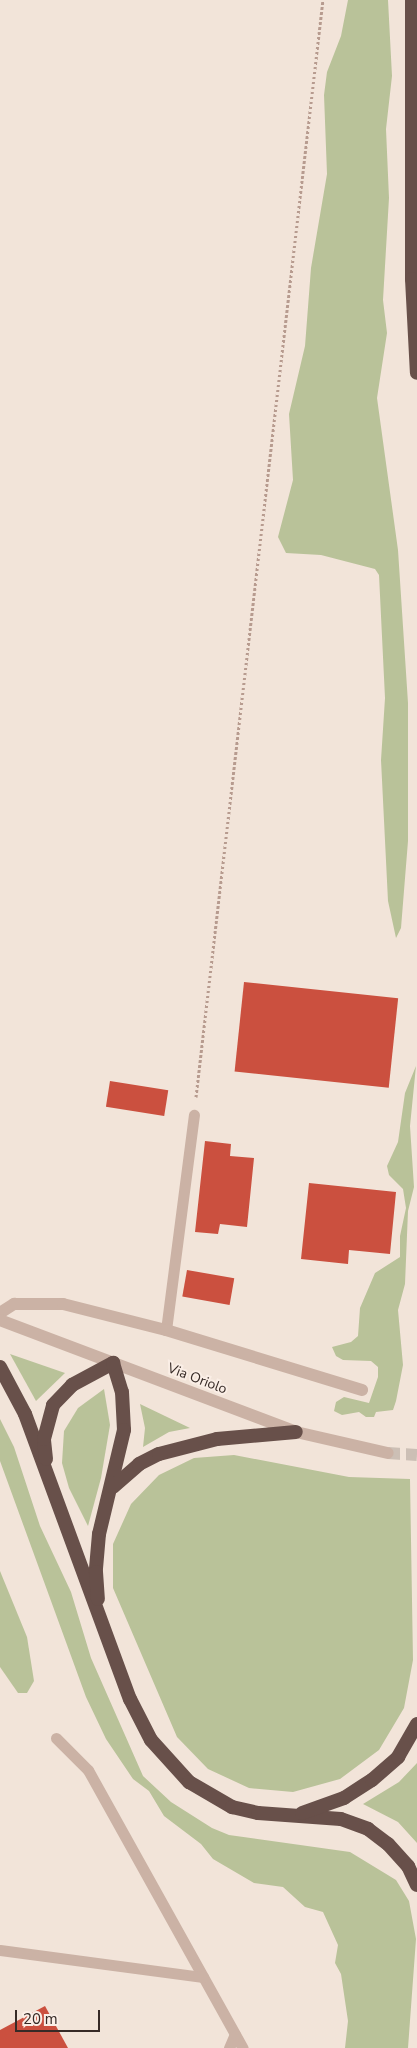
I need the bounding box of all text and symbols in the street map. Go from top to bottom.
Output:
street label: Via Oriolo [165,1360,229,1398]
scale bar [18,2000,102,2032]
text: 20 m [23,2009,58,2029]

